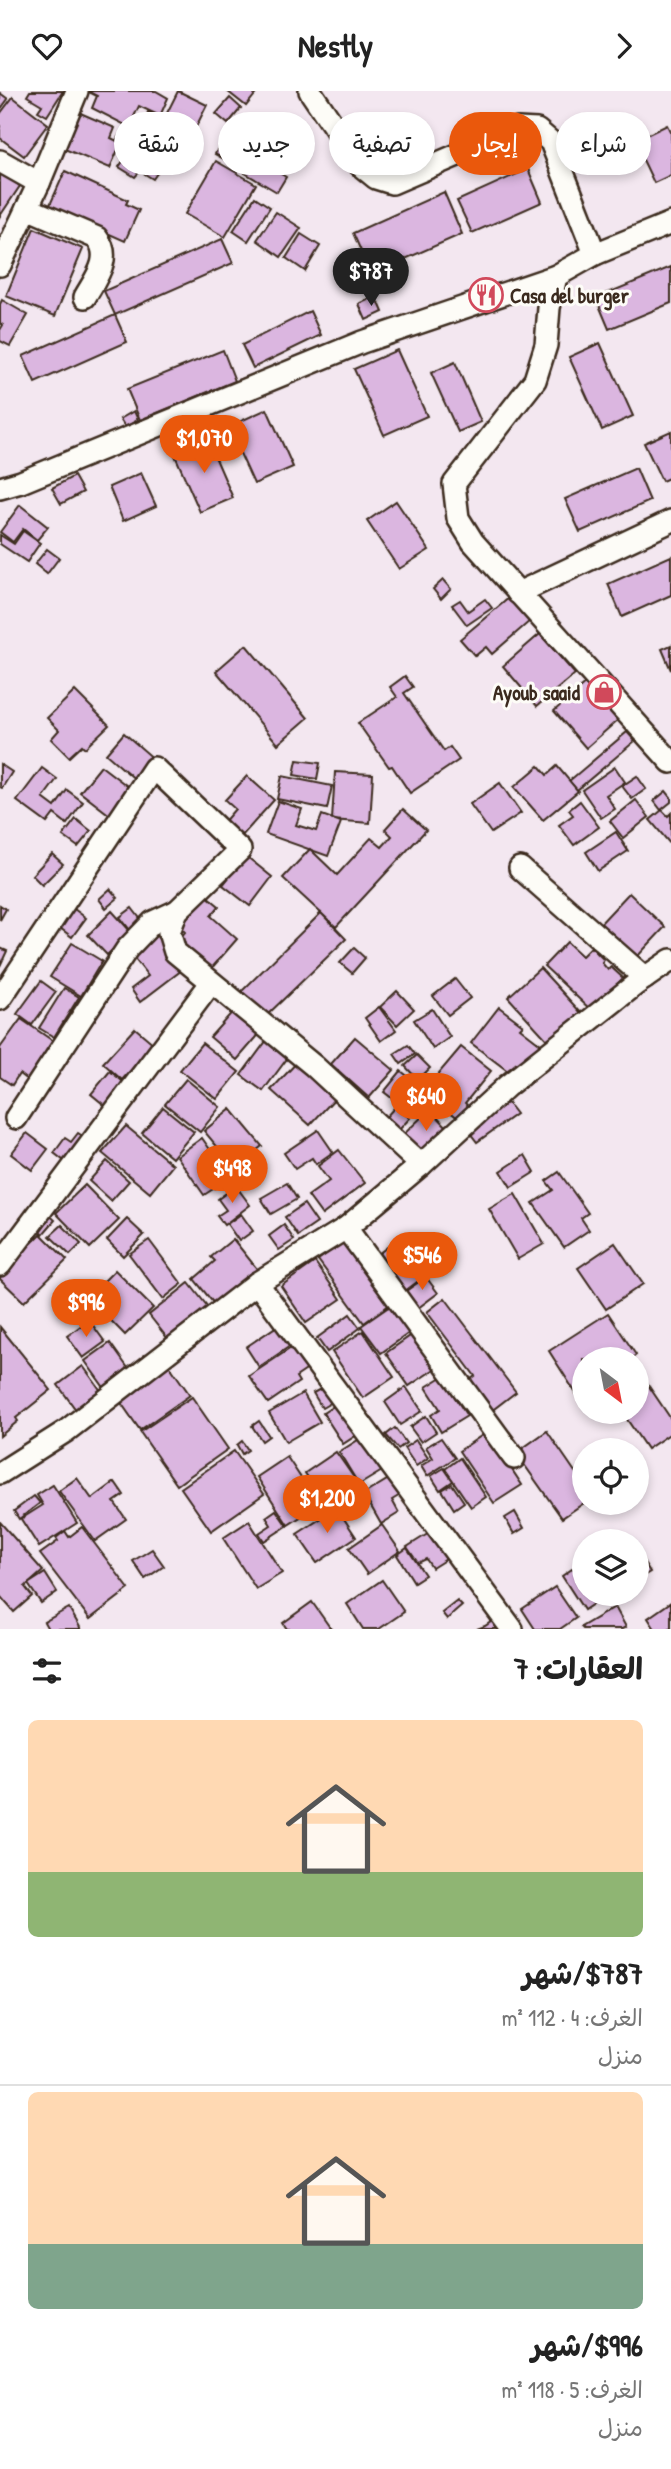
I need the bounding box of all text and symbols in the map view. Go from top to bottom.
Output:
text: Nestly [298,24,373,67]
icon: heart [28,27,66,65]
icon: forward [605,27,643,65]
chip: شقة [114,112,204,175]
chip: جديد [218,112,315,175]
chip: تصفية [329,112,435,175]
chip: إيجار [449,112,542,175]
chip: شراء [556,112,651,175]
pin: $787 [330,249,412,308]
text: $787 [349,255,393,286]
restaurant icon: Casa del burger [467,276,505,314]
place label: Casa del burger [510,281,630,311]
pin: $1,070 [147,415,261,475]
text: $1,070 [176,422,232,453]
shop icon: Ayoub saaid [585,673,623,711]
place label: Ayoub saaid [493,678,581,708]
pin: $640 [385,1073,467,1133]
text: $640 [406,1080,446,1111]
pin: $498 [191,1145,273,1205]
text: $498 [213,1152,251,1183]
pin: $546 [381,1233,463,1292]
text: $546 [402,1239,442,1270]
pin: $996 [45,1279,127,1339]
text: $996 [67,1286,105,1317]
north arrow [572,1347,649,1425]
map controls [572,1347,649,1606]
button: locate [572,1438,649,1515]
pin: $1,200 [270,1475,384,1535]
text: $1,200 [299,1482,355,1513]
button: layers [572,1529,649,1606]
text: العقارات: 7 [514,1648,643,1688]
icon: filters [28,1652,66,1690]
icon: home [273,1766,399,1892]
text: $787/شهر [523,1953,643,1993]
text: الغرف: 4 · 112 m² [502,2002,643,2033]
text: منزل [598,2040,643,2071]
icon: home [273,2138,399,2264]
text: $996/شهر [531,2325,643,2365]
text: الغرف: 5 · 118 m² [502,2374,643,2405]
text: منزل [598,2412,643,2443]

